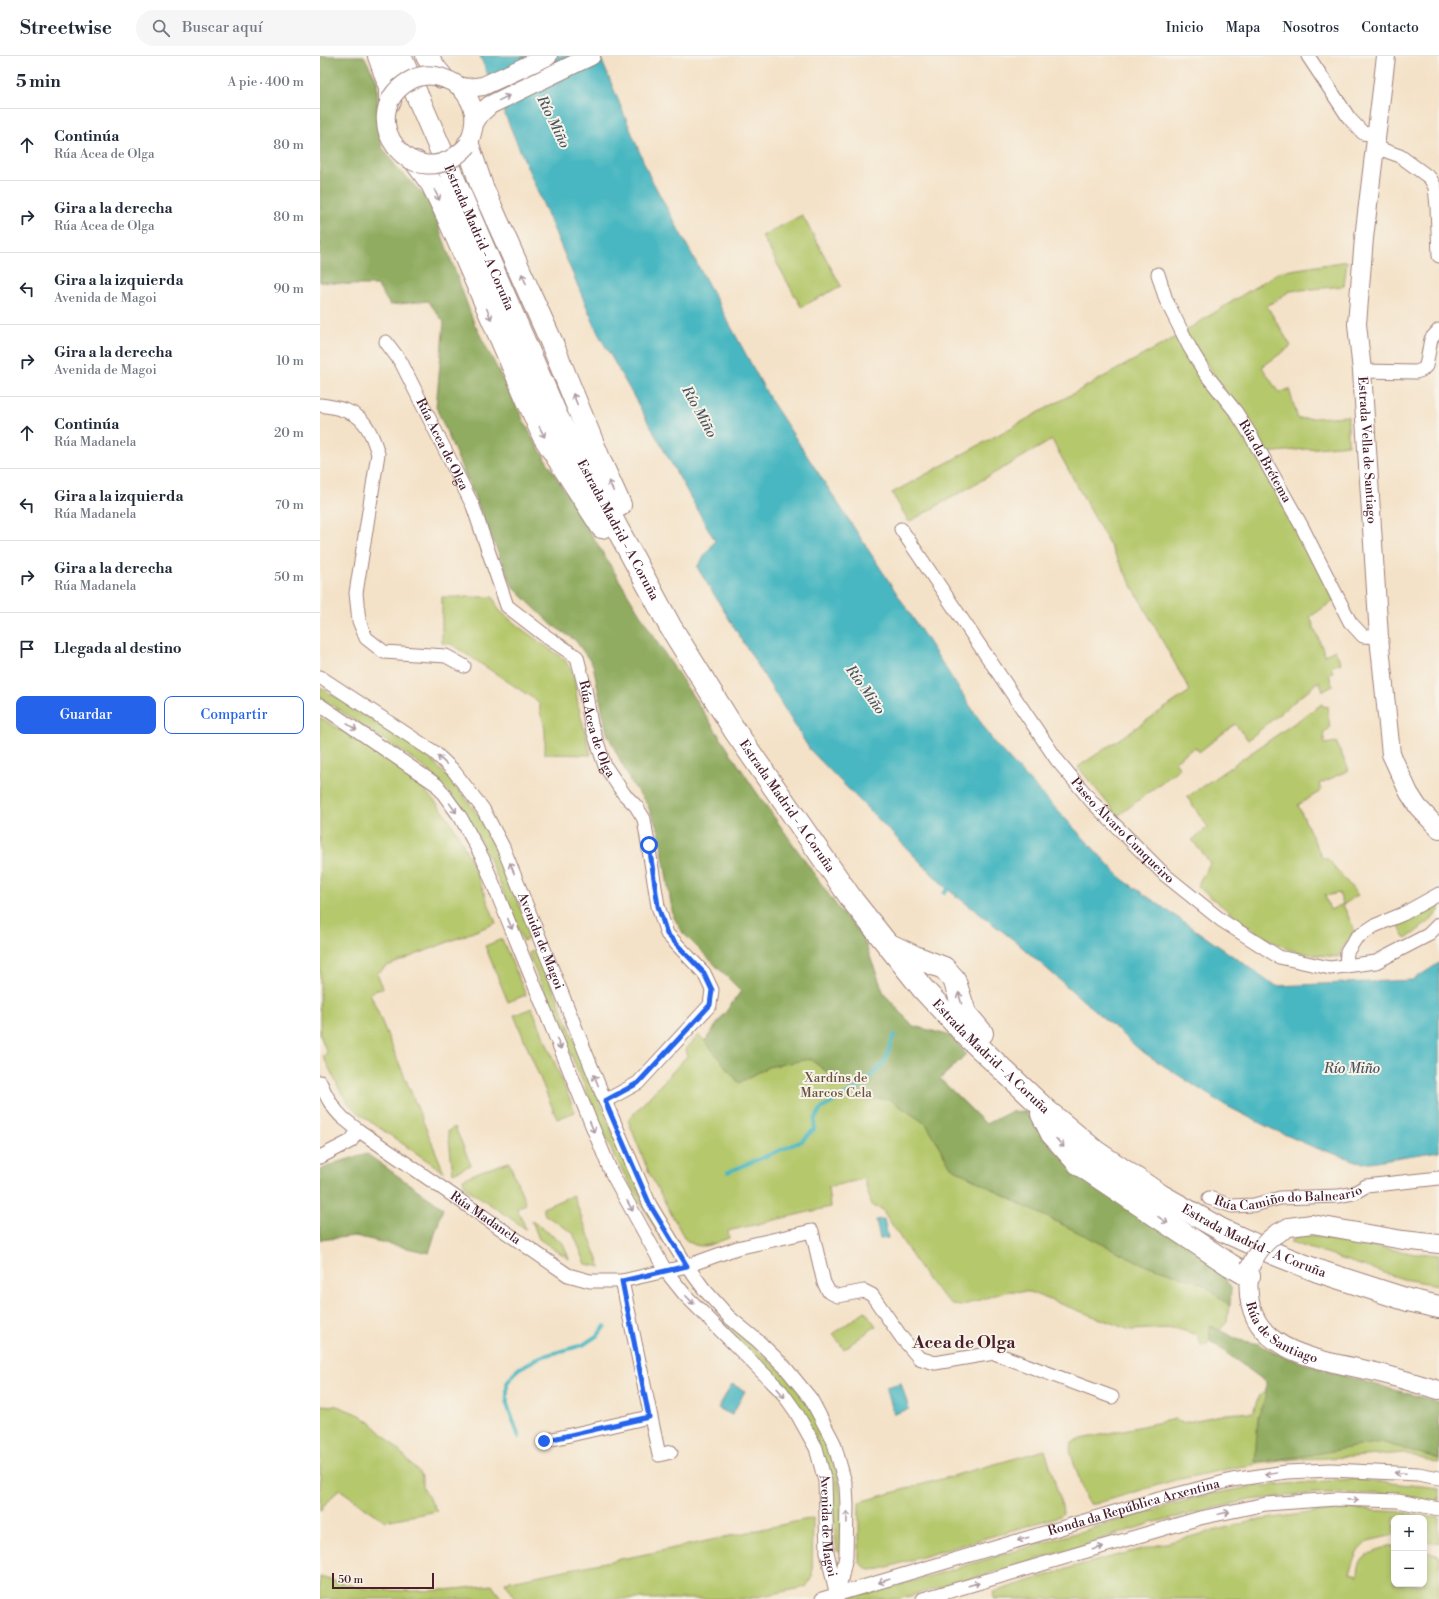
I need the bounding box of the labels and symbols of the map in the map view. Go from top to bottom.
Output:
water label: Río Miño [532,92,573,151]
one-way arrow [498,94,510,101]
street label: Estrada Madrid - A Coruña [440,162,518,313]
one-way arrow [434,188,441,200]
one-way arrow [520,274,527,286]
one-way arrow [486,307,493,319]
street label: Estrada Vella de Santiago [1354,376,1380,524]
water label: Río Miño [677,382,721,441]
one-way arrow [570,393,578,405]
street label: Rúa Acea de Olga [412,396,472,493]
street label: Rúa da Brétema [1235,417,1295,506]
one-way arrow [539,426,546,438]
street label: Estrada Madrid - A Coruña [574,457,663,603]
one-way arrow [607,480,614,492]
water label: Río Miño [841,661,889,718]
street label: Rúa Acea de Olga [575,679,619,781]
one-way arrow [346,723,357,731]
street label: Estrada Madrid - A Coruña [736,737,839,876]
one-way arrow [437,755,448,764]
street label: Paseo Álvaro Cunqueiro [1067,774,1177,887]
one-way arrow [449,802,457,813]
route start [640,836,658,854]
one-way arrow [507,863,515,875]
street label: Avenida de Magoi [514,889,567,992]
one-way arrow [506,918,514,930]
one-way arrow [956,992,963,1005]
street label: Estrada Madrid - A Coruña [929,996,1053,1117]
one-way arrow [555,1038,563,1050]
water label: Río Miño [1323,1060,1380,1078]
park label: Xardíns de Marcos Cela [800,1070,872,1101]
one-way arrow [592,1075,600,1087]
one-way arrow [589,1121,597,1133]
one-way arrow [1055,1137,1064,1147]
street label: Rúa Camiño do Balneario [1212,1182,1365,1214]
street label: Rúa Madanela [447,1188,524,1248]
one-way arrow [626,1200,634,1212]
street label: Estrada Madrid - A Coruña [1179,1201,1328,1281]
one-way arrow [1157,1217,1169,1225]
one-way arrow [685,1295,695,1305]
street label: Rúa de Santiago [1242,1300,1320,1367]
district label: Acea de Olga [912,1332,1016,1354]
one-way arrow [777,1387,786,1398]
route end [535,1432,553,1450]
one-way arrow [1265,1470,1278,1478]
one-way arrow [1394,1470,1407,1477]
street label: Avenida de Magoi [815,1472,840,1578]
street label: Ronda da República Arxentina [1046,1475,1222,1539]
one-way arrow [1346,1496,1359,1503]
one-way arrow [1217,1509,1230,1517]
one-way arrow [843,1511,851,1524]
one-way arrow [1017,1536,1030,1543]
one-way arrow [1092,1544,1105,1551]
scale bar [332,1571,434,1590]
one-way arrow [877,1578,890,1585]
one-way arrow [967,1580,980,1587]

